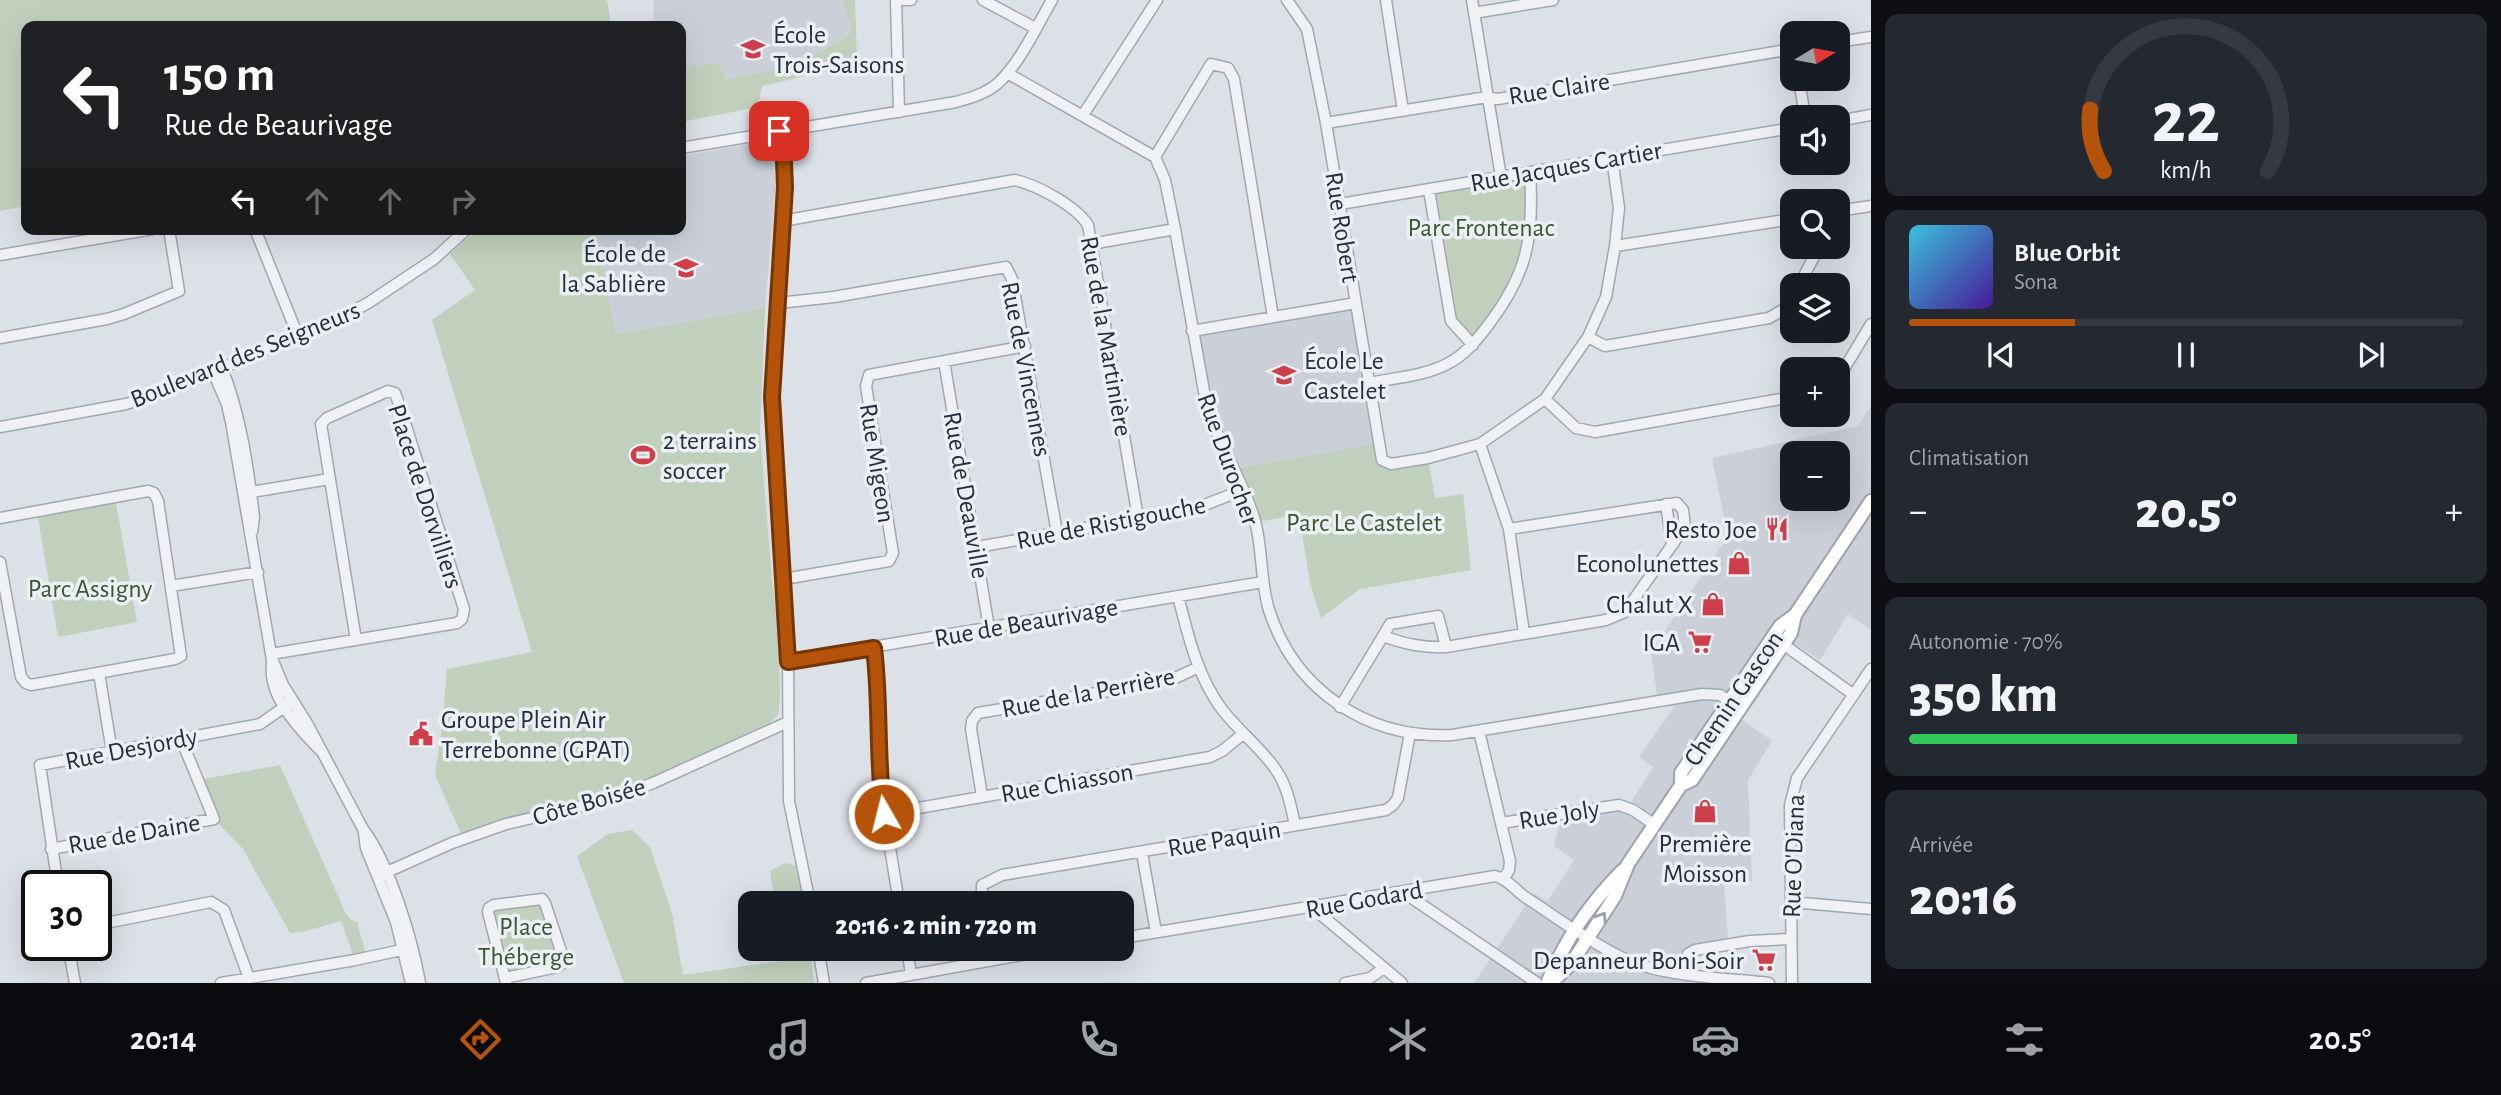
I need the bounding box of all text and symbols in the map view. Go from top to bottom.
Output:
place label: École Trois-Saisons [773,20,904,78]
north arrow [1780,21,1850,91]
map controls [1780,21,1850,511]
school or university icon: École Trois-Saisons [739,35,767,63]
icon: left [49,49,140,140]
text: 150 m [164,51,275,100]
street label: Rue Claire [1507,68,1612,110]
text: 22 [2152,83,2220,156]
pin [749,101,809,161]
button: sound [1780,105,1850,175]
text: Rue de Beaurivage [164,109,393,141]
icon: arrive [760,112,798,150]
street label: Rue Jacques Cartier [1468,137,1665,197]
text: km/h [2160,158,2212,183]
street label: Rue Robert [1320,170,1364,284]
icon: left [225,182,263,220]
icon: ahead [298,182,336,220]
icon: ahead [371,182,409,220]
icon: right [444,182,482,220]
button: search [1780,189,1850,259]
park label: Parc Frontenac [1407,215,1555,241]
street label: Rue de la Martinière [1076,234,1136,438]
place label: École de la Sablière [561,239,666,297]
text: Blue Orbit [2014,240,2120,266]
school or university icon: École de la Sablière [672,254,700,282]
text: Sona [2014,271,2058,294]
button: layers [1780,273,1850,343]
street label: Rue de Vincennes [996,279,1056,459]
street label: Boulevard des Seigneurs [127,297,364,413]
icon: previous [1982,336,2020,374]
icon: pause [2167,336,2205,374]
icon: next [2352,336,2390,374]
place label: École Le Castelet [1304,346,1386,404]
button: + [1780,357,1850,427]
school or university icon: École Le Castelet [1270,361,1298,389]
street label: Rue Durocher [1192,390,1264,529]
street label: Place de Dorvilliers [383,401,467,592]
street label: Rue Migeon [855,401,899,525]
street label: Rue de Deauville [939,410,993,581]
place label: 2 terrains soccer [663,428,757,484]
sports icon: 2 terrains soccer [629,441,657,469]
button: − [1780,441,1850,511]
text: Climatisation [1909,447,2029,470]
text: 20.5° [2135,485,2237,537]
street label: Rue de Ristigouche [1014,492,1208,554]
text: − [1909,493,1927,531]
text: + [2445,493,2463,531]
park label: Parc Le Castelet [1286,510,1442,536]
restaurant icon: Resto Joe [1763,515,1791,543]
place label: Resto Joe [1665,517,1757,543]
shop icon: Econolunettes [1725,549,1753,577]
place label: Econolunettes [1576,551,1719,577]
park label: Parc Assigny [28,576,152,602]
shop icon: Chalut X [1699,590,1727,618]
place label: Chalut X [1606,592,1693,618]
street label: Rue de Beaurivage [932,594,1120,652]
street label: Chemin Gascon [1679,626,1788,771]
supermarket icon: IGA [1686,628,1714,656]
place label: IGA [1643,630,1680,656]
text: Autonomie · 70% [1909,631,2063,654]
street label: Rue de la Perrière [999,663,1177,723]
text: 350 km [1909,669,2058,721]
place label: Groupe Plein Air Terrebonne (GPAT) [441,707,631,763]
public building icon: Groupe Plein Air Terrebonne (GPAT) [407,720,435,748]
street label: Rue Desjordy [63,723,200,775]
street label: Rue Chiasson [999,759,1135,807]
street label: Côte Boisée [530,773,649,830]
position arrow [847,777,921,851]
street label: Rue O'Diana [1779,794,1809,919]
street label: Rue Joly [1517,796,1601,834]
shop icon: Première Moisson [1691,797,1719,825]
street label: Rue de Daine [66,810,202,858]
street label: Rue Paquin [1166,816,1283,862]
place label: Première Moisson [1659,831,1751,887]
text: Arrivée [1909,834,1973,857]
speed limit sign: 30 [21,870,112,961]
text: 20:16 [1909,872,2017,924]
street label: Rue Godard [1304,877,1425,923]
one-way arrow [1593,912,1606,925]
text: 20:16 · 2 min · 720 m [835,913,1037,939]
park label: Place Théberge [478,914,574,970]
supermarket icon: Depanneur Boni-Soir [1750,946,1778,974]
place label: Depanneur Boni-Soir [1533,948,1745,974]
icon: directions [456,1015,505,1064]
icon: music [765,1015,814,1064]
icon: phone [1074,1015,1123,1064]
icon: climate [1383,1015,1432,1064]
icon: car [1691,1015,1740,1064]
icon: filters [2000,1015,2049,1064]
text: 20:14 [130,1023,197,1055]
text: 20.5° [2309,1023,2371,1055]

